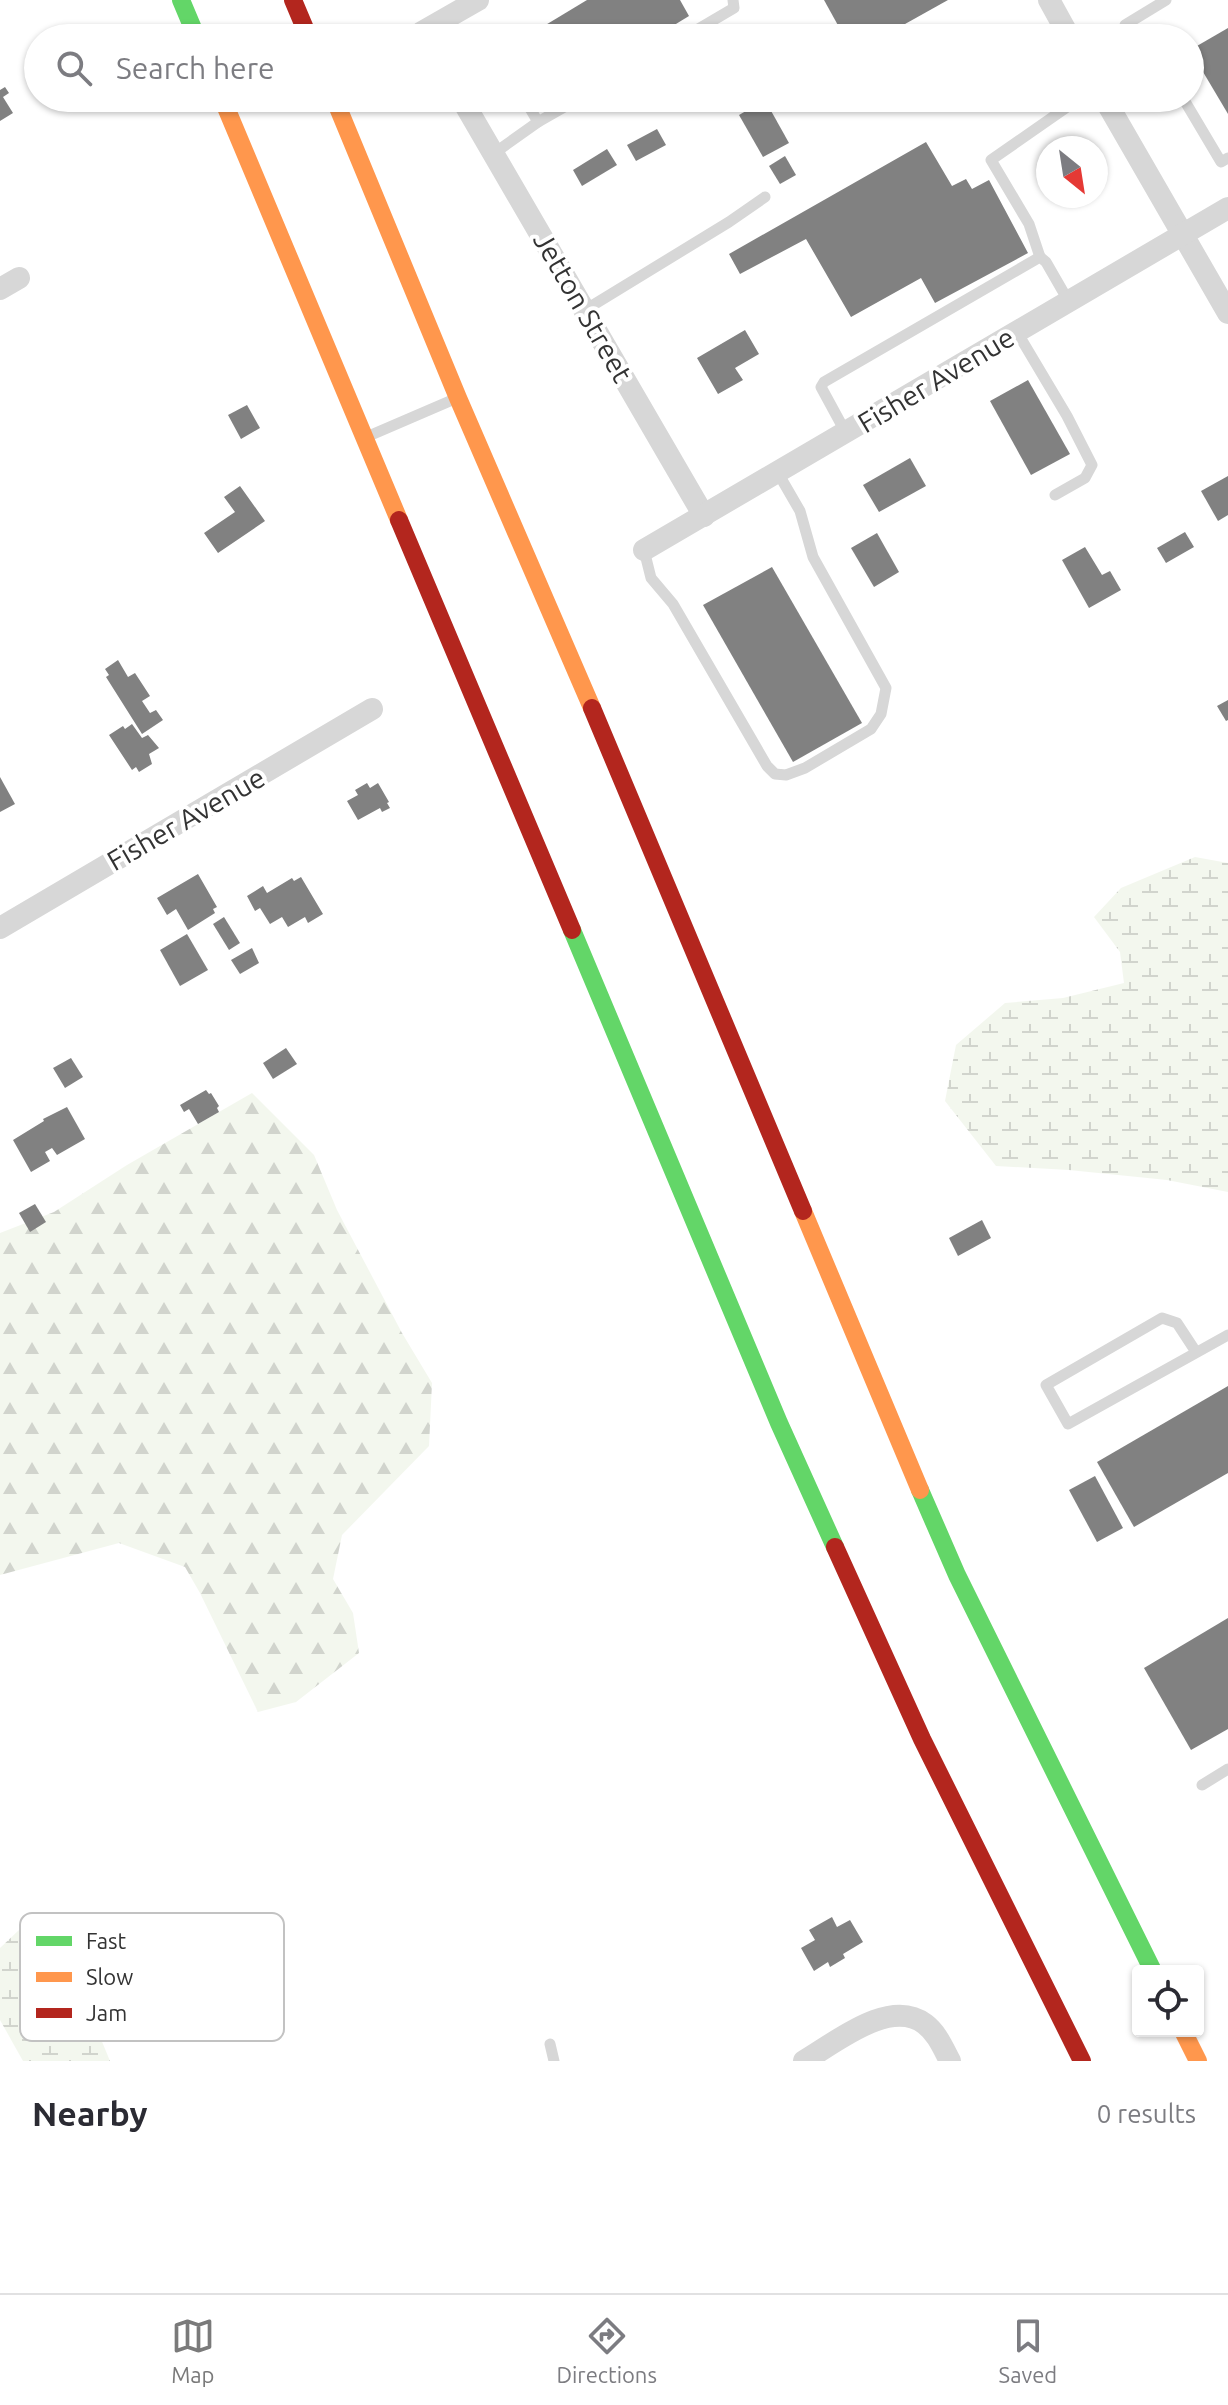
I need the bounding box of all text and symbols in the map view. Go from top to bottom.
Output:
search box [24,24,1204,112]
icon: search [52,46,96,90]
text: Search here [116,51,275,85]
north arrow [1036,136,1108,208]
street label: Jetton Street [528,226,639,387]
street label: Fisher Avenue [852,321,1019,438]
street label: Fisher Avenue [102,761,270,876]
legend [20,1913,284,2041]
text: Fast [86,1928,127,1953]
text: Slow [86,1964,133,1989]
map controls [1132,1965,1204,2037]
button: locate [1132,1965,1204,2037]
text: Jam [86,2000,127,2025]
text: Nearby [32,2094,147,2132]
text: 0 results [1097,2099,1196,2128]
tab: Map [171,2314,215,2387]
tab: Directions [556,2314,657,2387]
tab: Saved [999,2314,1057,2387]

